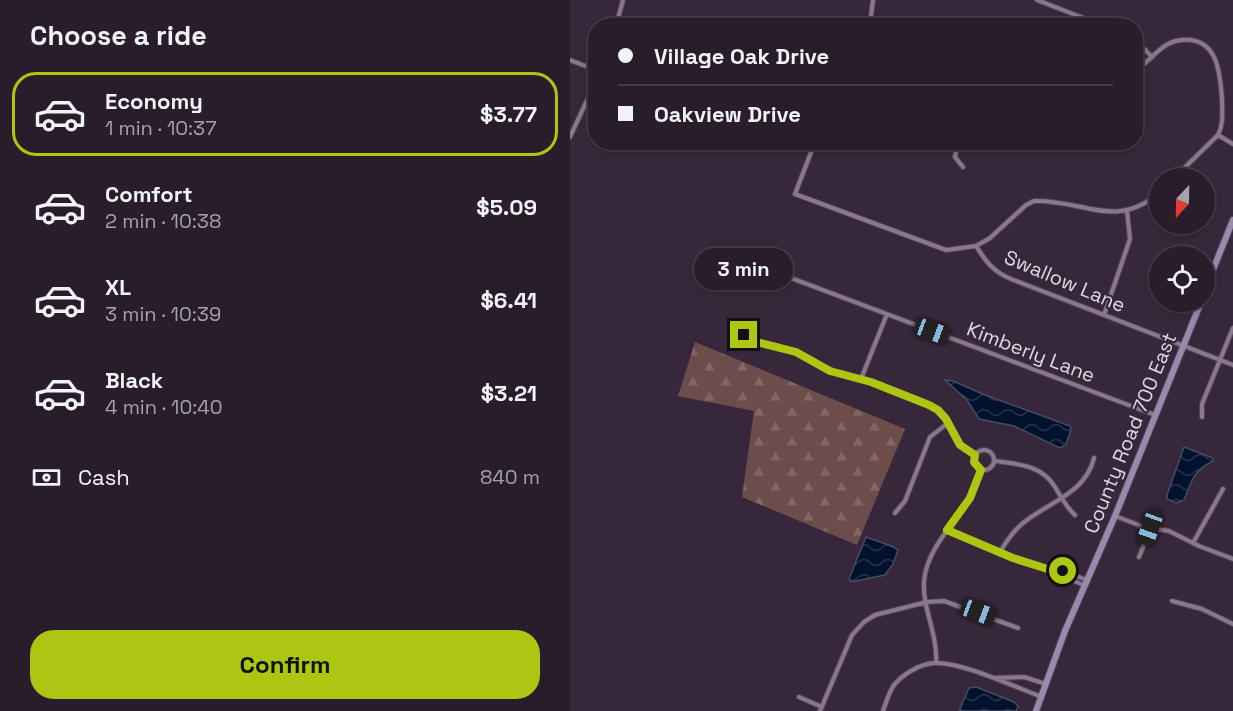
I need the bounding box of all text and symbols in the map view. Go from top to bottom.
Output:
text: Choose a ride [30,18,207,53]
text: Village Oak Drive [654,42,829,70]
icon: car [33,87,87,141]
text: Economy [105,87,203,115]
text: $3.77 [480,100,537,128]
text: Oakview Drive [654,100,801,128]
text: 1 min · 10:37 [105,115,216,141]
north arrow [1149,168,1215,234]
map controls [1149,168,1215,312]
icon: car [33,180,87,234]
text: Comfort [105,180,193,208]
text: $5.09 [476,193,537,221]
text: 2 min · 10:38 [105,208,221,234]
street label: Swallow Lane [1000,244,1130,318]
button: locate [1149,246,1215,312]
callout: 3 min [694,248,794,290]
text: 3 min [718,256,769,282]
icon: car [33,273,87,327]
text: XL [105,273,131,301]
text: $6.41 [480,286,537,314]
text: 3 min · 10:39 [105,301,221,327]
car [912,316,952,346]
street label: Kimberly Lane [963,316,1099,388]
route end [730,321,757,348]
street label: County Road 700 East [1078,329,1182,537]
icon: car [33,366,87,420]
text: Black [105,366,163,394]
text: $3.21 [481,379,537,407]
text: 4 min · 10:40 [105,394,223,420]
icon: cash [30,461,63,494]
text: Cash [78,463,130,491]
text: 840 m [480,464,540,490]
car [1135,508,1165,548]
route start [1049,557,1076,584]
car [958,597,998,627]
button: Confirm [30,630,540,699]

